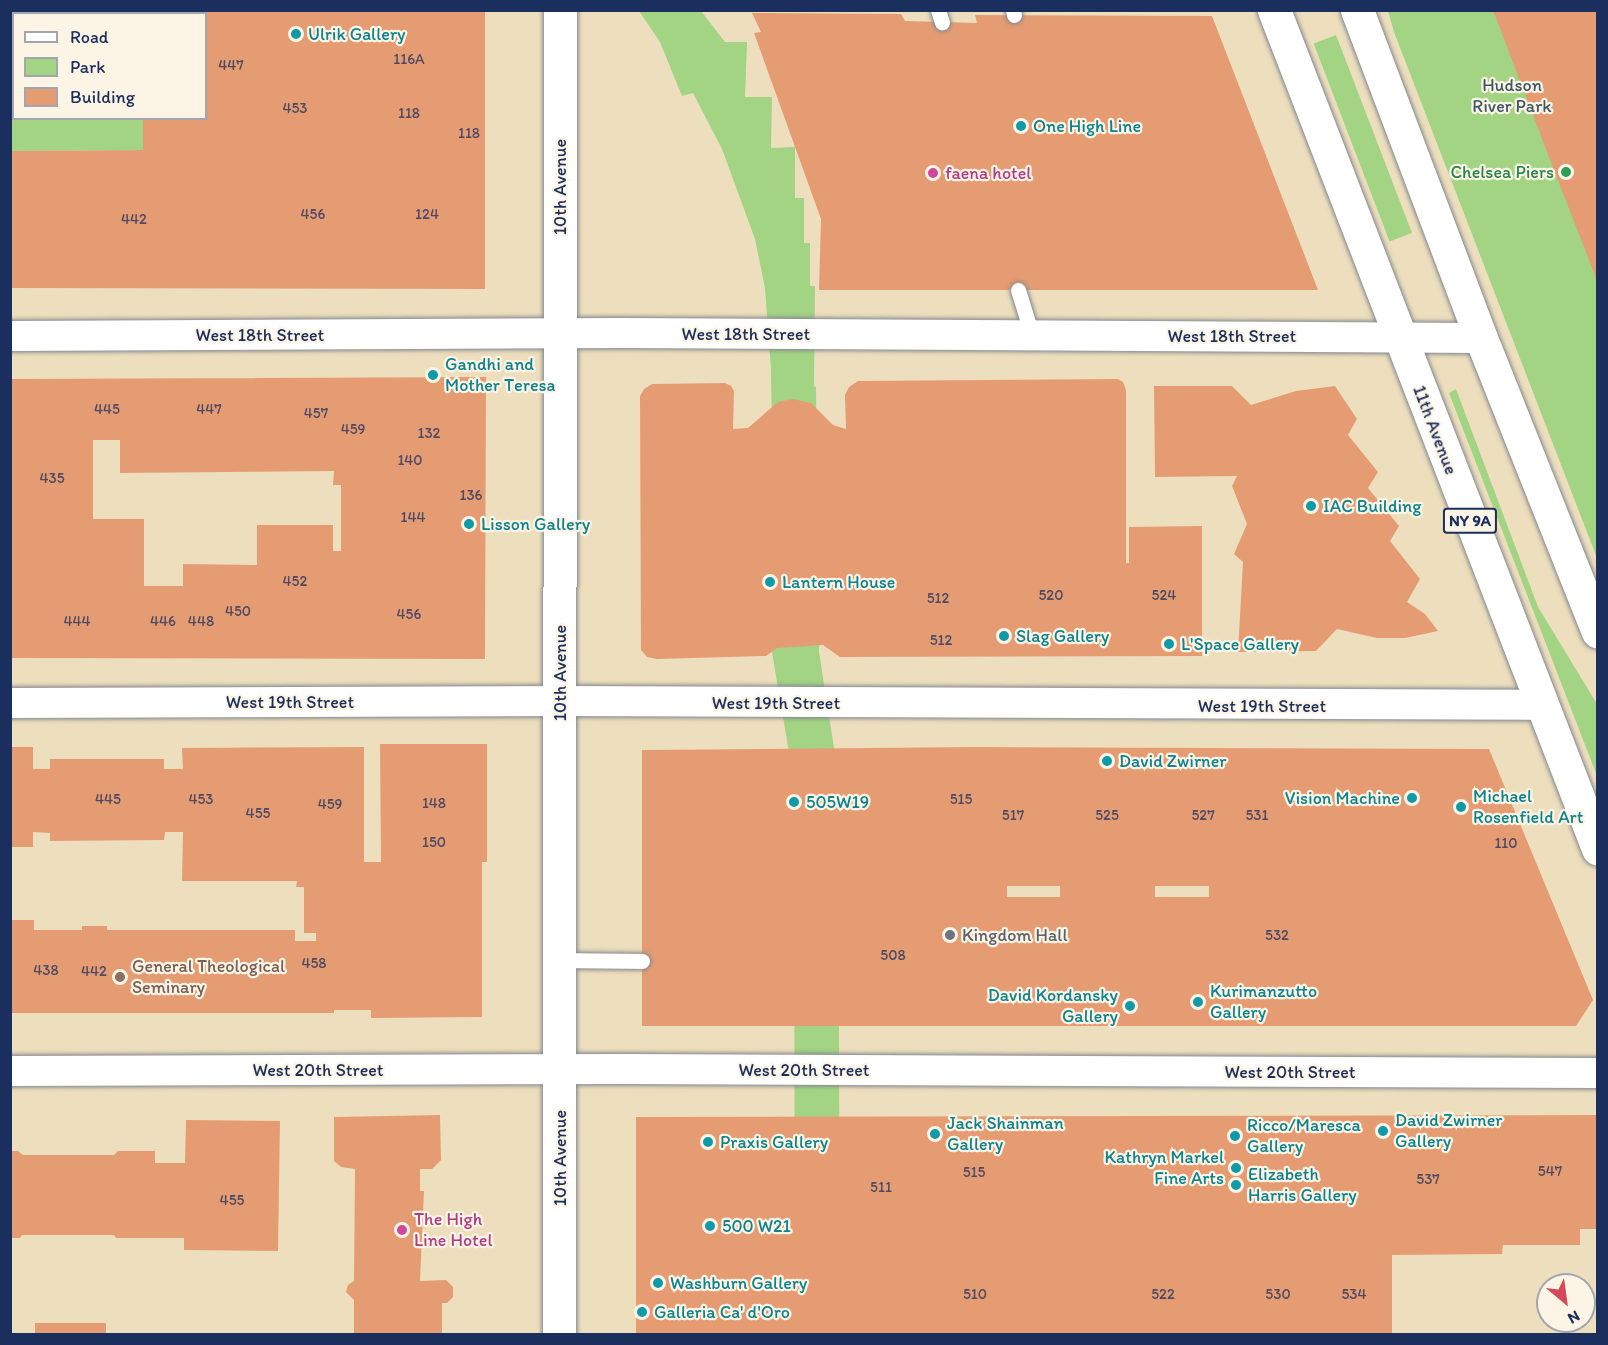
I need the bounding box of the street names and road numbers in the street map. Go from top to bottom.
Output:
street label: 10th Avenue [549,139,571,235]
street label: West 18th Street [682,323,810,345]
street label: West 18th Street [196,324,324,346]
street label: West 18th Street [1168,325,1296,347]
street label: 11th Avenue [1408,383,1462,477]
road number: NY 9A [1442,508,1498,534]
street label: 10th Avenue [549,625,571,721]
street label: West 19th Street [226,691,354,713]
street label: West 19th Street [712,692,840,714]
street label: West 19th Street [1198,695,1326,717]
street label: West 20th Street [253,1059,383,1081]
street label: West 20th Street [739,1059,869,1081]
street label: West 20th Street [1225,1061,1355,1083]
street label: 10th Avenue [549,1110,571,1206]

